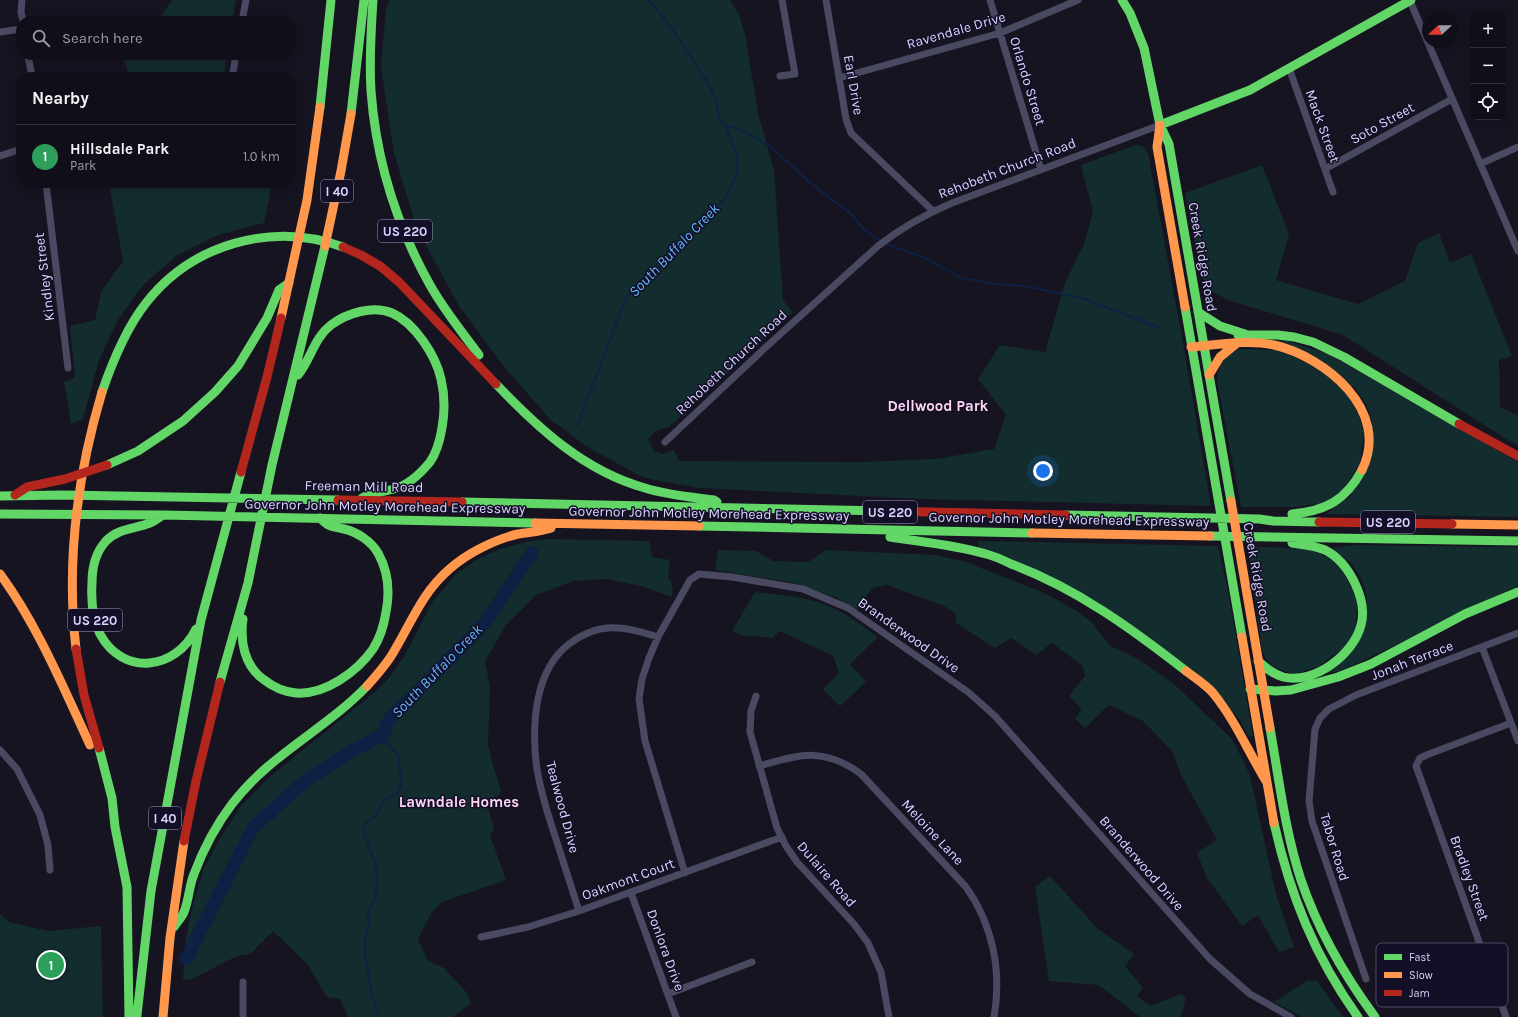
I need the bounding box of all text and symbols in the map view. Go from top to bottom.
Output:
street label: Ravendale Drive [905,8,1008,53]
north arrow [1422,12,1458,48]
map controls [1470,12,1506,120]
button: + [1470,12,1506,48]
search box [16,16,296,60]
icon: search [30,27,52,49]
text: Search here [62,29,143,47]
street label: Orlando Street [1006,35,1049,128]
button: − [1470,48,1506,84]
street label: Earl Drive [840,54,867,116]
button: locate [1470,84,1506,120]
street label: Mack Street [1301,87,1344,165]
text: Nearby [32,88,89,108]
street label: Soto Street [1347,99,1417,148]
street label: Rehobeth Church Road [936,134,1078,203]
text: Hillsdale Park [70,140,169,158]
text: 1 [43,149,47,164]
text: 1.0 km [243,149,280,164]
text: Park [70,158,96,173]
road number: I 40 [321,180,353,202]
water label: South Buffalo Creek [625,199,723,300]
street label: Creek Ridge Road [1185,201,1221,313]
road number: US 220 [378,220,432,242]
street label: Kindley Street [31,232,58,322]
street label: Rehobeth Church Road [672,306,791,418]
district label: Dellwood Park [888,397,989,415]
your location [1033,461,1053,481]
street label: Freeman Mill Road [304,477,424,496]
street label: Governor John Motley Morehead Expressway [244,496,526,517]
road number: US 220 [863,501,917,523]
street label: Governor John Motley Morehead Expressway [568,503,850,524]
street label: Governor John Motley Morehead Expressway [928,509,1210,530]
road number: US 220 [1361,511,1415,533]
street label: Creek Ridge Road [1240,521,1276,633]
street label: Branderwood Drive [855,594,963,677]
road number: US 220 [68,609,122,631]
water label: South Buffalo Creek [388,620,486,721]
street label: Jonah Terrace [1369,637,1456,684]
street label: Tealwood Drive [542,759,583,855]
district label: Lawndale Homes [399,793,519,811]
street label: Meloine Lane [898,796,967,869]
road number: I 40 [149,807,181,829]
street label: Tabor Road [1316,811,1353,883]
street label: Branderwood Drive [1096,812,1187,914]
street label: Bradley Street [1446,833,1493,923]
street label: Dulaire Road [794,838,860,911]
street label: Oakmont Court [579,855,677,904]
street label: Donlora Drive [643,907,688,993]
legend [1376,943,1508,1007]
pin: 1 [38,950,64,980]
text: Fast [1409,951,1430,964]
text: Slow [1409,969,1433,982]
text: Jam [1409,987,1430,1000]

